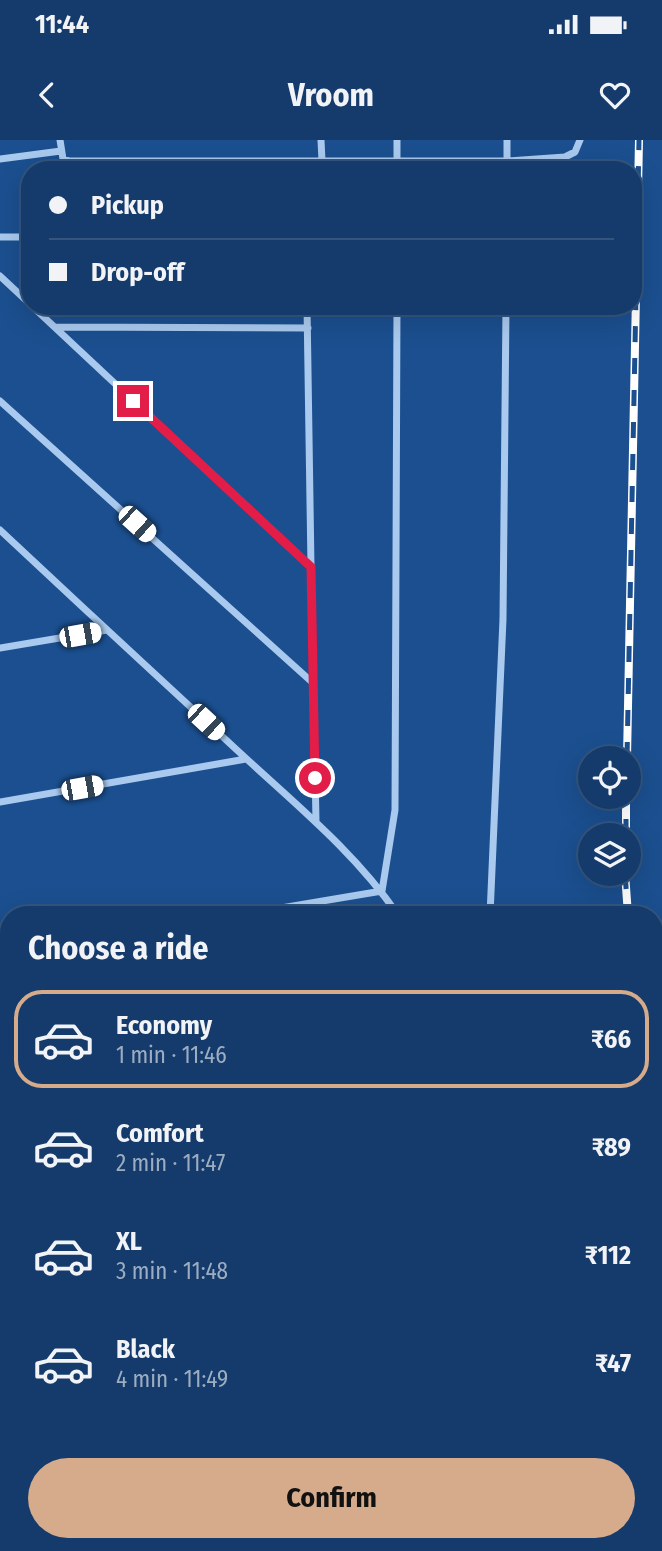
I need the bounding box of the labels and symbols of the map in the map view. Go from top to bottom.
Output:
route end [117,385,149,417]
car [115,502,160,546]
car [58,621,103,649]
car [184,700,229,744]
route start [299,762,331,794]
car [60,774,105,802]

